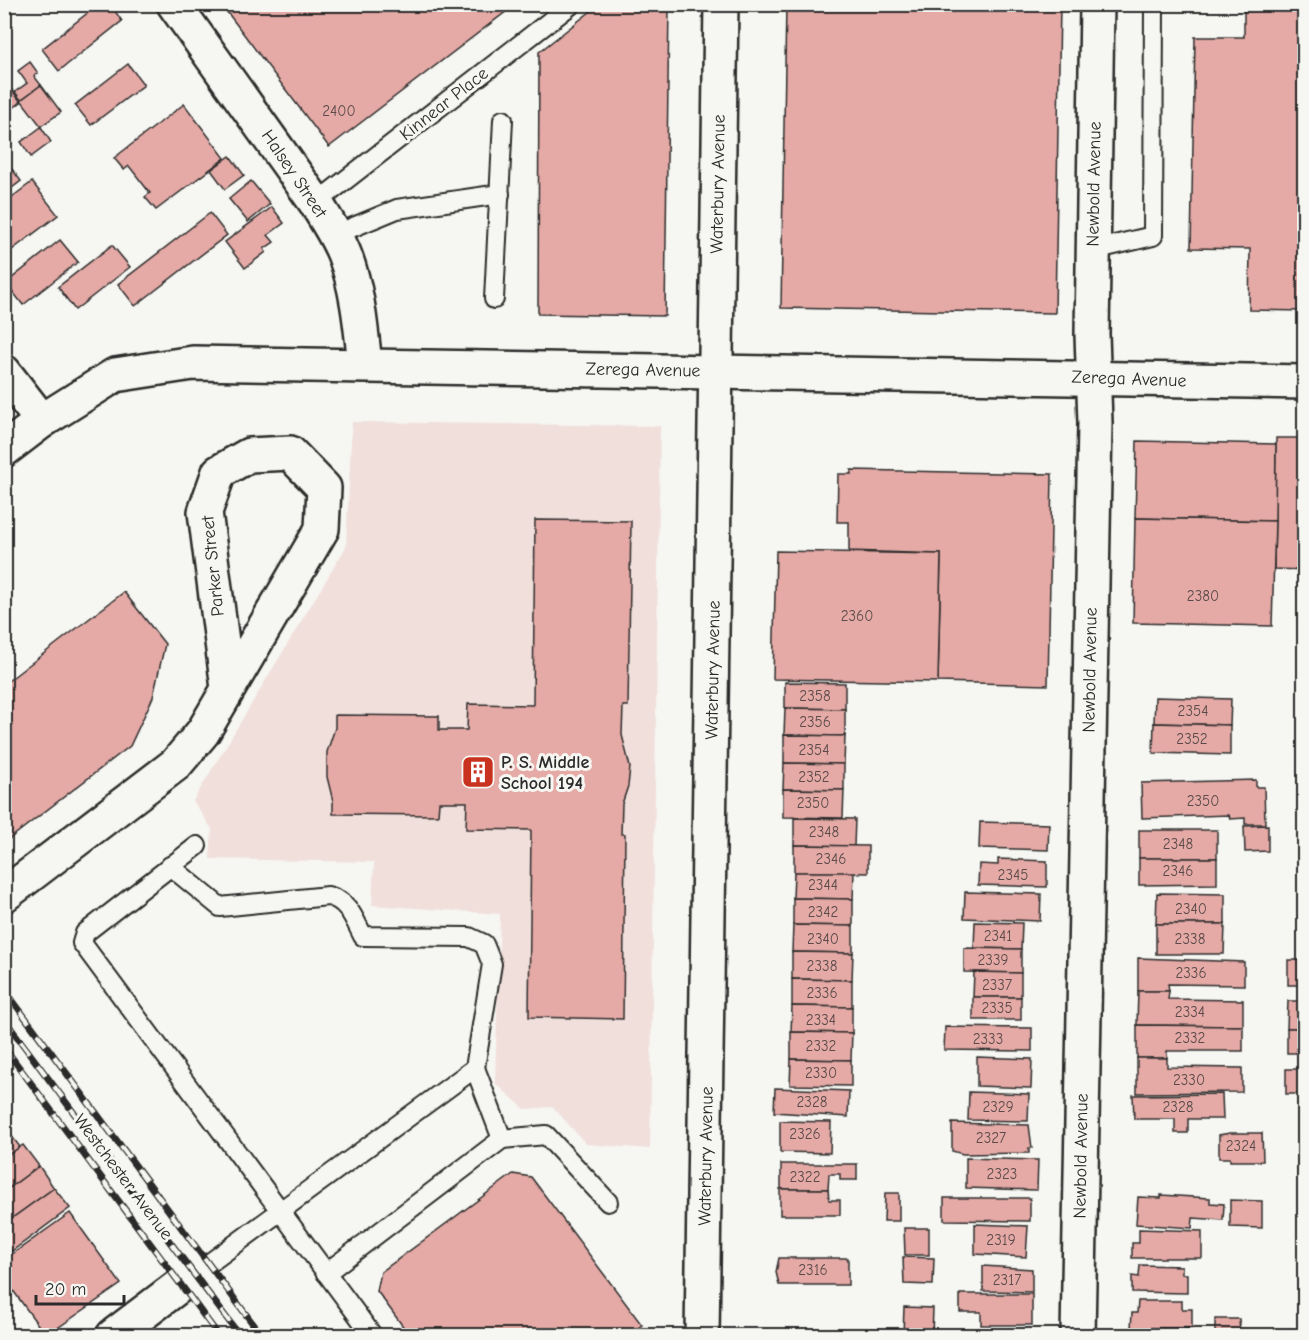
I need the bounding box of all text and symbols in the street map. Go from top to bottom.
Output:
street label: Kinnear Place [396,63,492,145]
house number: 2400 [322,102,356,120]
street label: Waterbury Avenue [706,114,730,254]
street label: Newbold Avenue [1082,121,1106,247]
street label: Halsey Street [257,126,332,223]
street label: Zerega Avenue [585,358,701,382]
street label: Zerega Avenue [1071,367,1187,391]
street label: Parker Street [197,514,229,617]
house number: 2380 [1187,587,1219,605]
street label: Waterbury Avenue [701,600,725,740]
house number: 2360 [841,607,873,625]
street label: Newbold Avenue [1078,607,1102,733]
house number: 2358 [799,687,831,705]
house number: 2354 [1178,702,1208,720]
house number: 2356 [799,713,831,731]
house number: 2352 [1176,730,1208,748]
house number: 2354 [799,741,829,759]
place label: P. S. Middle School 194 [501,752,589,794]
building icon: P. S. Middle School 194 [460,754,496,790]
house number: 2352 [798,768,830,786]
house number: 2350 [1187,792,1219,810]
house number: 2350 [797,794,829,812]
house number: 2348 [809,823,839,841]
house number: 2348 [1163,835,1193,853]
house number: 2346 [816,850,846,868]
house number: 2346 [1163,862,1193,880]
house number: 2345 [998,866,1028,884]
house number: 2344 [808,876,838,894]
house number: 2340 [1175,900,1207,918]
house number: 2342 [808,903,838,921]
house number: 2341 [984,927,1012,945]
house number: 2340 [807,930,839,948]
house number: 2338 [1175,930,1205,948]
house number: 2339 [978,951,1009,969]
house number: 2338 [807,957,837,975]
house number: 2336 [1175,964,1207,982]
house number: 2337 [982,976,1012,994]
house number: 2336 [806,984,838,1002]
house number: 2335 [981,999,1013,1017]
house number: 2334 [1175,1003,1205,1021]
house number: 2334 [806,1011,836,1029]
house number: 2332 [1175,1029,1205,1047]
house number: 2333 [973,1030,1003,1048]
house number: 2332 [806,1037,836,1055]
house number: 2330 [805,1064,837,1082]
house number: 2330 [1173,1071,1205,1089]
street label: Waterbury Avenue [694,1086,718,1226]
house number: 2328 [796,1093,828,1111]
street label: Newbold Avenue [1069,1093,1093,1219]
house number: 2329 [982,1098,1014,1116]
house number: 2328 [1162,1098,1194,1116]
street label: Westchester Avenue [69,1110,177,1244]
house number: 2326 [789,1125,821,1143]
house number: 2327 [976,1129,1006,1147]
house number: 2324 [1226,1137,1256,1155]
house number: 2323 [987,1165,1017,1183]
house number: 2322 [789,1168,821,1186]
house number: 2319 [986,1231,1016,1249]
house number: 2316 [798,1261,828,1279]
scale bar [36,1268,124,1306]
house number: 2317 [993,1271,1021,1289]
text: 20 m [45,1279,86,1300]

